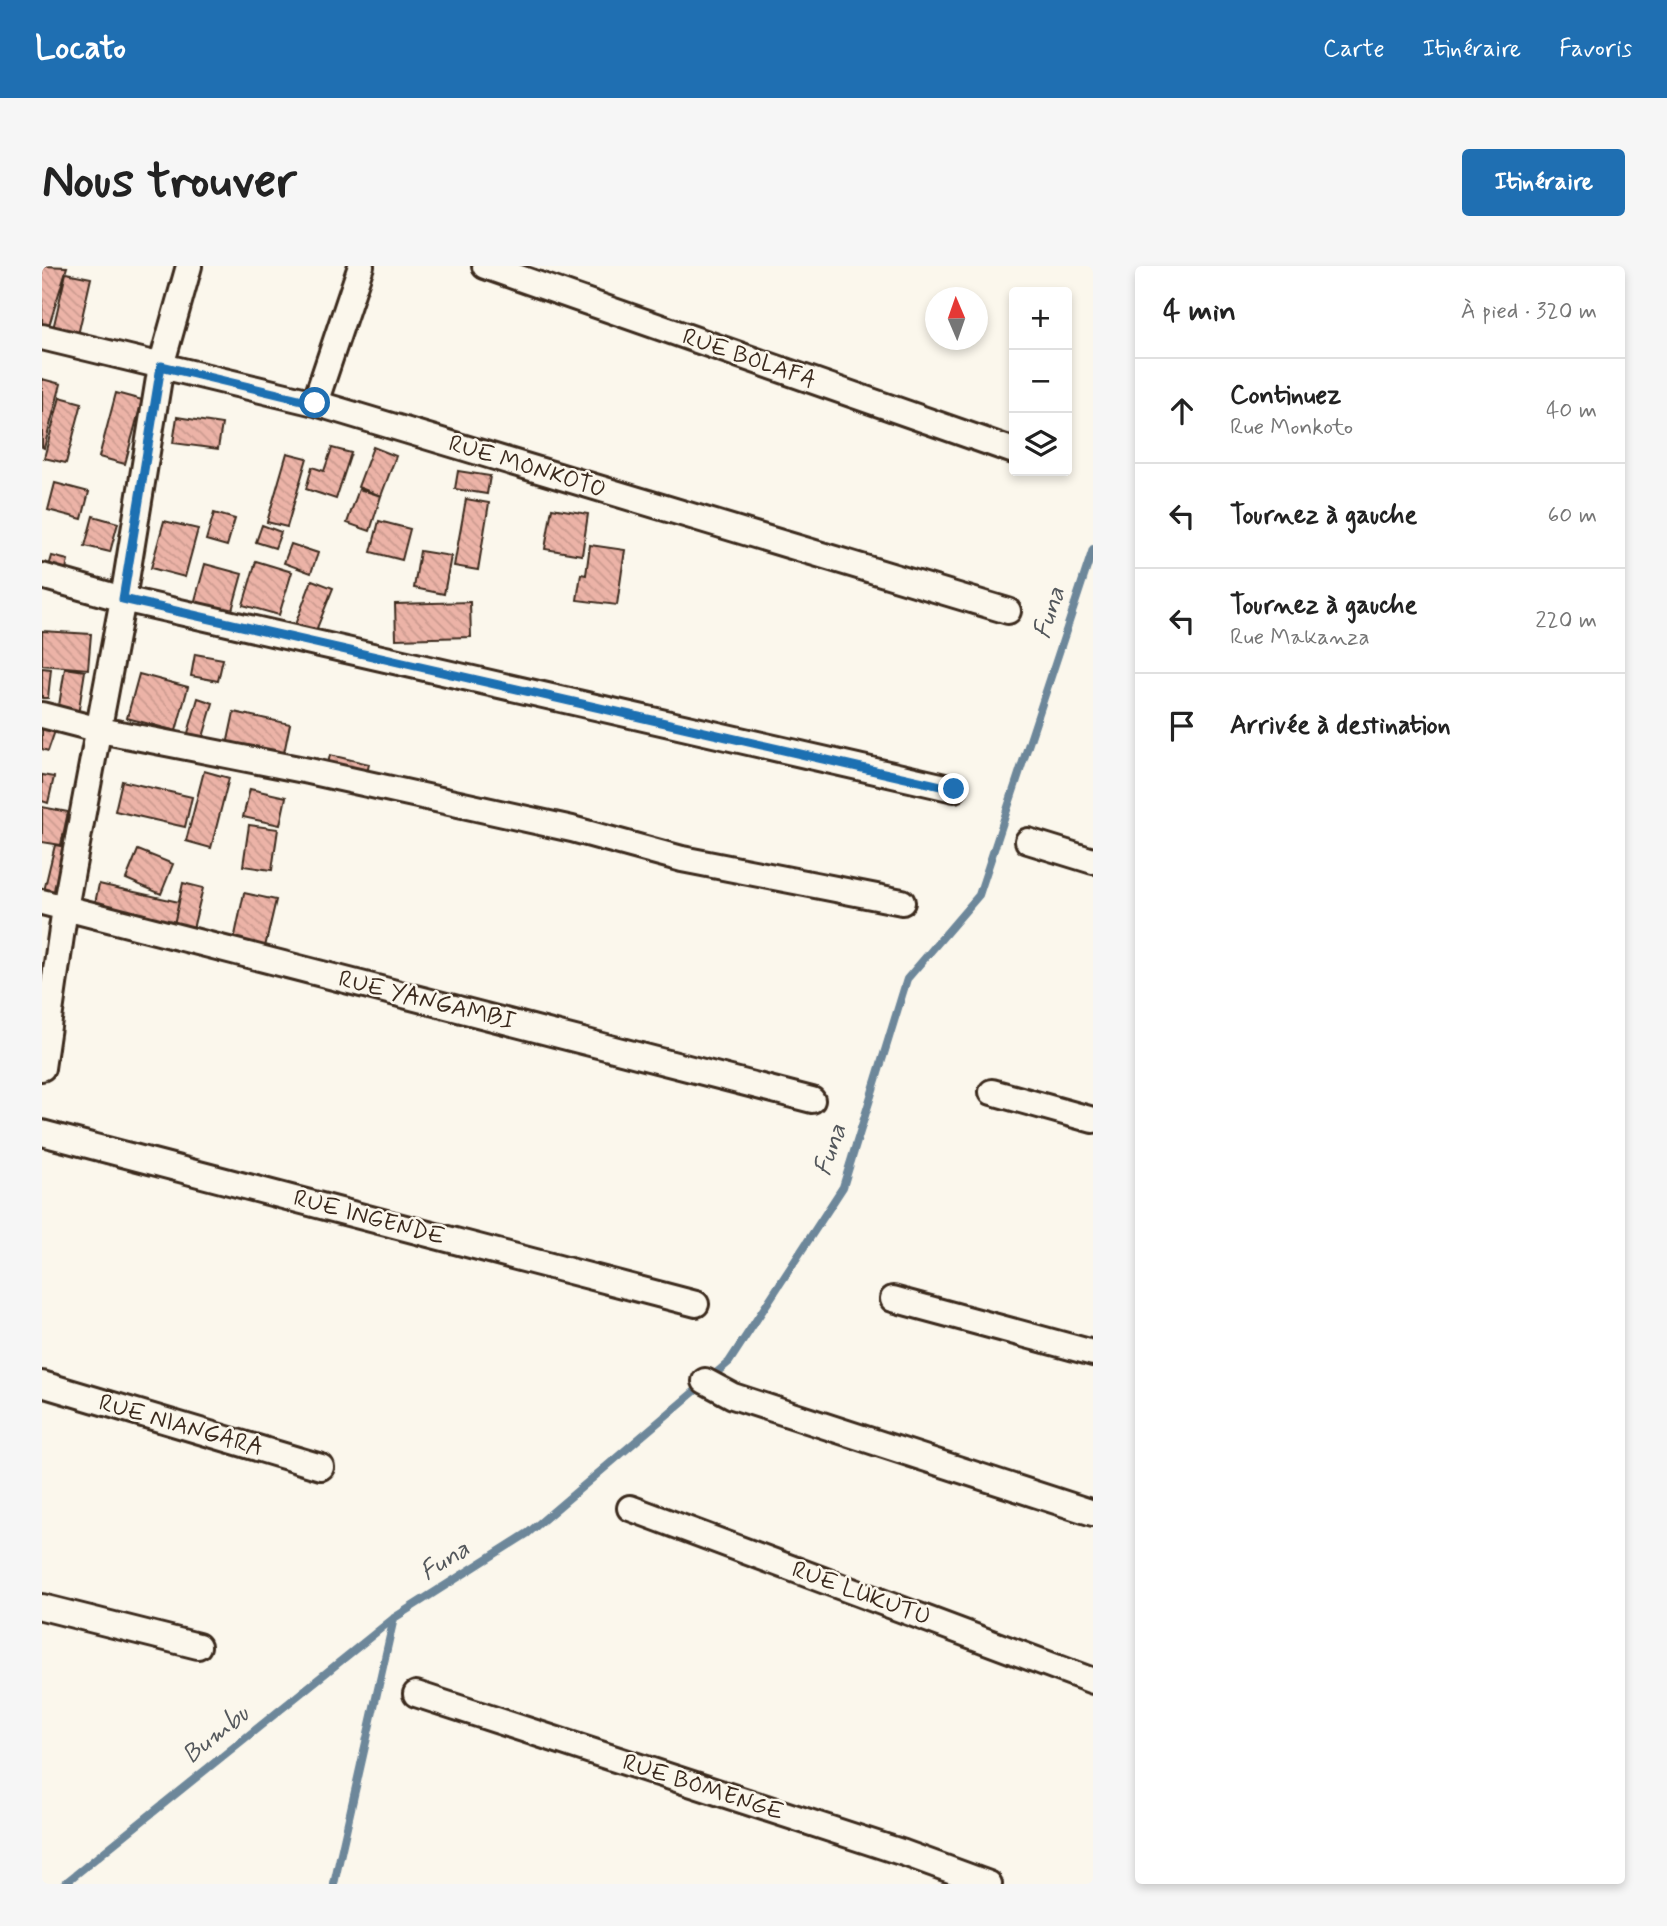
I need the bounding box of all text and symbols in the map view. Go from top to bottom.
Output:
text: Locato [35,27,126,71]
text: Carte [1323,34,1385,65]
text: Itinéraire [1423,34,1521,65]
text: Favoris [1559,34,1632,65]
button: Itinéraire [1462,149,1625,216]
text: Nous trouver [42,150,297,215]
north arrow [925,287,988,350]
map controls [1009,287,1072,476]
button: + [1009,287,1072,350]
text: 4 min [1163,292,1236,331]
text: À pied · 320 m [1461,297,1597,327]
street label: RUE BOLAFA [678,322,820,396]
button: − [1009,350,1072,413]
text: Continuez [1230,379,1341,413]
route start [299,387,330,418]
icon: ahead [1163,392,1201,430]
text: 40 m [1546,396,1597,426]
button: layers [1009,413,1072,476]
text: Rue Monkoto [1230,413,1353,443]
street label: RUE MONKOTO [445,428,609,506]
icon: left [1163,497,1201,535]
text: Tournez à gauche [1230,499,1417,533]
text: 60 m [1548,501,1597,531]
water label: Funa [1026,582,1074,643]
text: Tournez à gauche [1230,589,1417,623]
icon: left [1163,602,1201,640]
text: 220 m [1535,606,1597,636]
text: Rue Makanza [1230,623,1370,653]
icon: arrive [1163,707,1201,745]
text: Arrivée à destination [1230,709,1451,743]
route end [938,773,969,804]
street label: RUE YANGAMBI [335,964,519,1038]
water label: Funa [806,1119,856,1180]
street label: RUE INGENDE [290,1183,448,1253]
street label: RUE NIANGARA [95,1388,267,1464]
water label: Funa [414,1532,477,1589]
street label: RUE LUKUTU [787,1555,935,1633]
water label: Bumbu [176,1697,257,1772]
street label: RUE BOMENGE [618,1747,788,1829]

